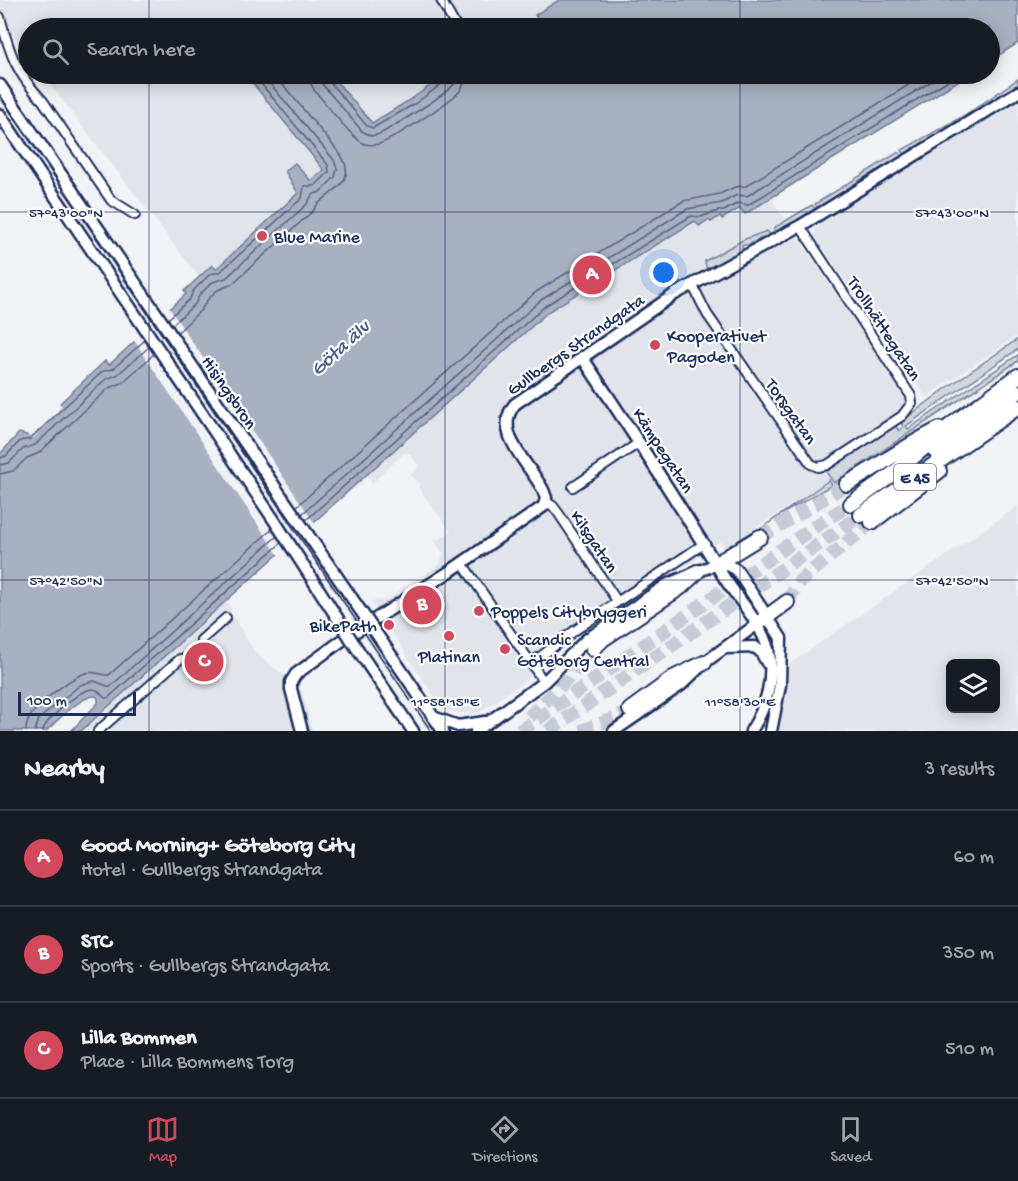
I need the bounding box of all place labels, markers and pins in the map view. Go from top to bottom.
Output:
place label: Blue Marine [273,228,360,249]
marker: Blue Marine [255,229,269,243]
pin: A [572,252,612,298]
place label: Kooperativet Pagoden [666,327,768,369]
marker: Kooperativet Pagoden [648,338,662,352]
pin: B [402,582,442,628]
place label: Poppels Citybryggeri [490,603,647,624]
marker: Poppels Citybryggeri [472,604,486,618]
place label: BikePath [309,617,377,638]
marker: BikePath [382,618,396,632]
marker: Platinan [442,629,456,643]
place label: Scandic Göteborg Central [517,631,649,673]
pin: C [184,640,224,684]
marker: Scandic Göteborg Central [498,642,512,656]
place label: Platinan [417,648,481,669]

